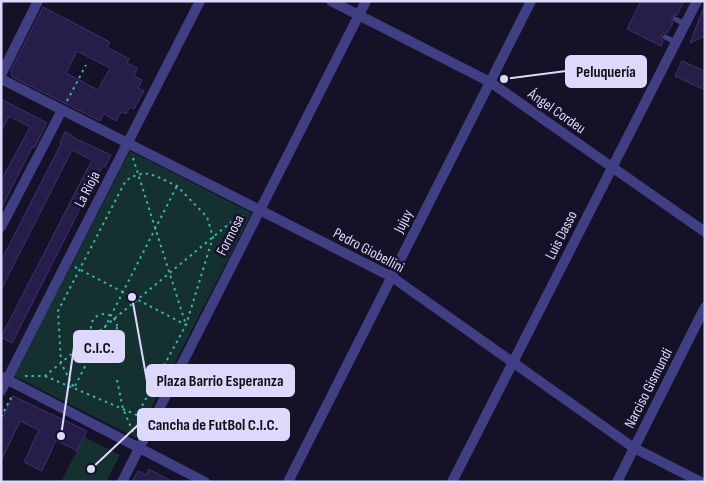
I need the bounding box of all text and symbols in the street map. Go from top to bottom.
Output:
callout: Peluquería [566,56,646,87]
text: Peluquería [576,63,636,82]
street label: Ángel Cordeu [523,84,589,138]
street label: La Rioja [70,168,105,211]
street label: Jujuy [389,206,417,237]
street label: Luis Dasso [541,208,582,263]
street label: Formosa [212,212,249,259]
street label: Pedro Giobellini [330,224,408,277]
callout: C.I.C. [74,331,124,362]
text: C.I.C. [84,339,114,358]
street label: Narciso Gismundi [620,345,677,431]
callout: Plaza Barrio Esperanza [147,365,294,396]
text: Plaza Barrio Esperanza [156,372,284,391]
callout: Cancha de FutBol C.I.C. [138,409,289,440]
text: Cancha de FutBol C.I.C. [148,416,278,435]

